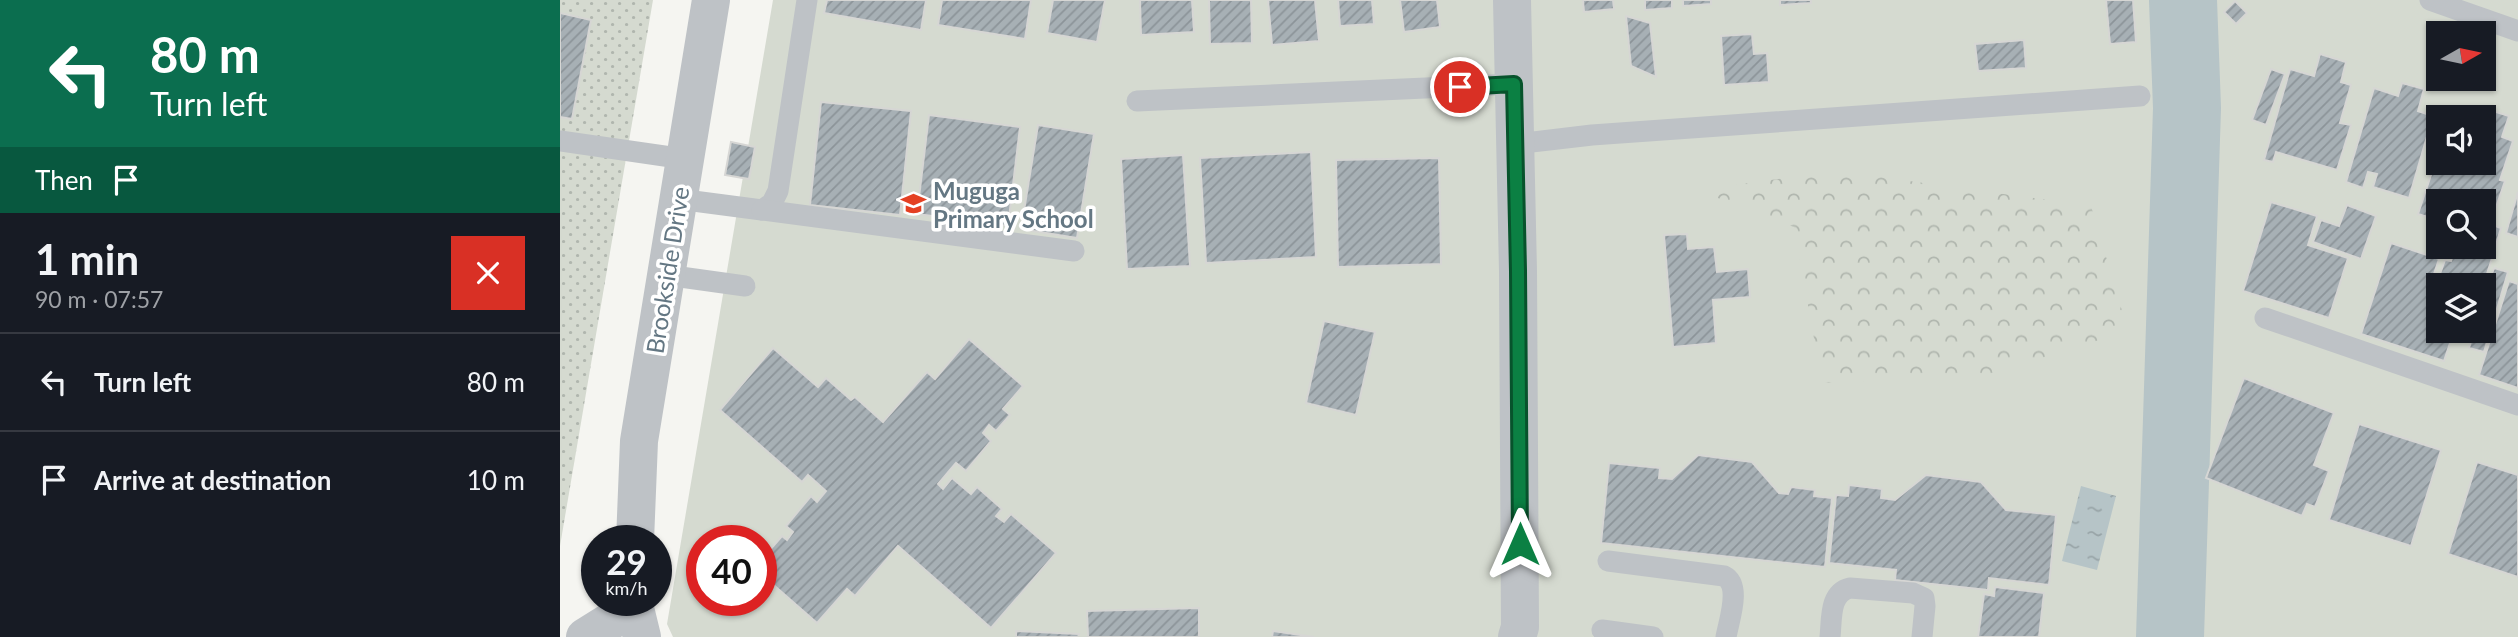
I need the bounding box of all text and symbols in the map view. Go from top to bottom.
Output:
north arrow [2426,21,2496,91]
map controls [2426,21,2496,343]
text: 80 m [150,25,260,83]
icon: left [35,28,126,119]
pin [1430,57,1490,117]
icon: arrive [1441,68,1479,106]
text: Turn left [150,84,267,123]
button: sound [2426,105,2496,175]
icon: arrive [107,161,145,199]
text: Then [35,164,93,196]
place label: Muguga Primary School [933,176,1094,233]
street label: Brookside Drive [639,185,695,355]
button: search [2426,189,2496,259]
school or university icon: Muguga Primary School [899,190,927,218]
text: 1 min [35,234,139,284]
button: close [451,236,525,310]
button: layers [2426,273,2496,343]
text: 90 m · 07:57 [35,285,163,313]
icon: left [35,363,73,401]
text: Turn left [94,366,191,398]
text: 80 m [467,366,525,398]
icon: arrive [35,461,73,499]
text: Arrive at destination [94,464,331,496]
text: 10 m [467,464,525,496]
position arrow [1483,507,1557,581]
speed limit sign: 40 [686,525,777,616]
text: 29 [606,540,647,582]
text: km/h [605,577,648,599]

